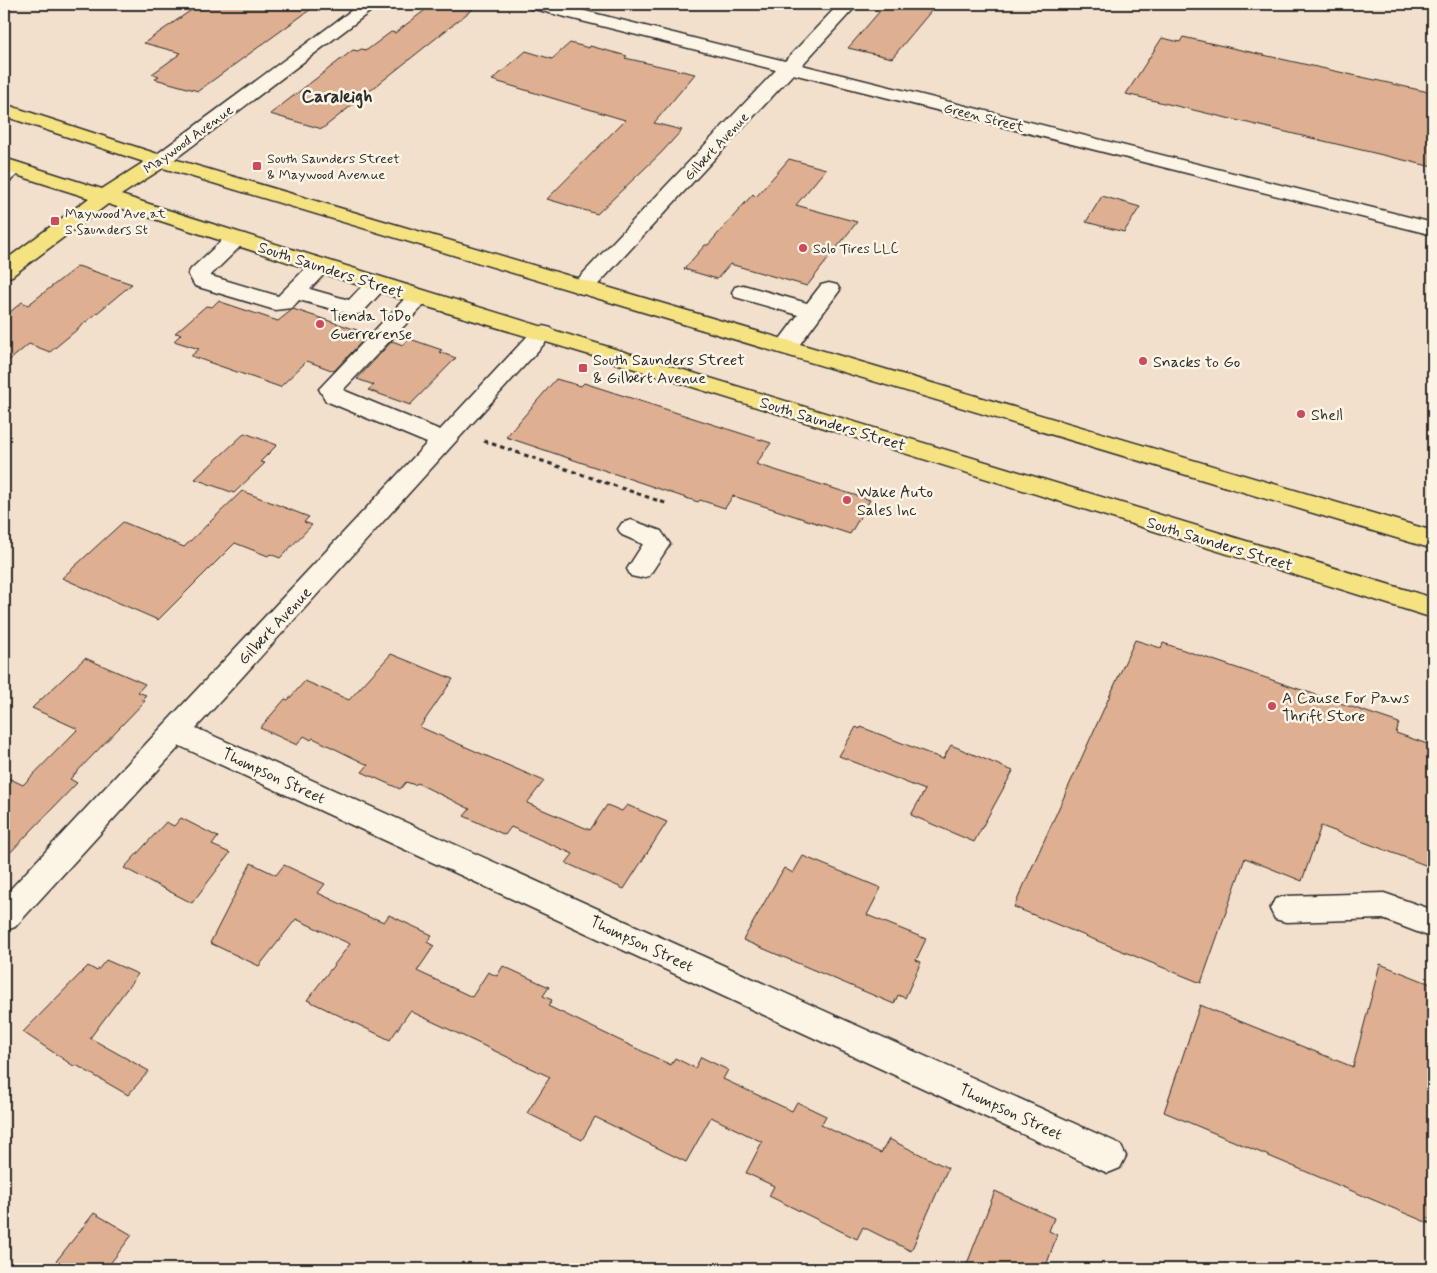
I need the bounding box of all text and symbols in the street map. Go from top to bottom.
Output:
district label: Caraleigh [301,85,373,109]
street label: Green Street [942,99,1027,137]
street label: Maywood Avenue [140,101,237,178]
street label: Gilbert Avenue [680,109,753,185]
place label: South Saunders Street & Maywood Avenue [267,150,400,184]
marker: South Saunders Street & Maywood Avenue [251,160,263,172]
place label: Maywood Ave at S Saunders St [65,205,167,239]
marker: Maywood Ave at S Saunders St [49,215,61,227]
street label: South Saunders Street [255,237,406,304]
place label: Solo Tires LLC [813,240,899,258]
marker: Solo Tires LLC [797,242,809,254]
place label: Tienda ToDo Guerrerense [330,306,412,345]
marker: Tienda ToDo Guerrerense [314,318,326,330]
place label: South Saunders Street & Gilbert Avenue [593,350,745,389]
place label: Snacks to Go [1153,352,1240,373]
marker: Snacks to Go [1137,355,1149,367]
marker: South Saunders Street & Gilbert Avenue [577,362,589,374]
street label: South Saunders Street [757,392,909,457]
place label: Shell [1311,405,1343,426]
marker: Shell [1295,408,1307,420]
place label: Wake Auto Sales Inc [857,482,933,521]
marker: Wake Auto Sales Inc [841,494,853,506]
street label: South Saunders Street [1144,512,1296,577]
street label: Gilbert Avenue [233,582,317,670]
place label: A Cause For Paws Thrift Store [1282,688,1409,727]
marker: A Cause For Paws Thrift Store [1266,700,1278,712]
street label: Thompson Street [218,743,329,810]
street label: Thompson Street [586,911,697,978]
street label: Thompson Street [955,1079,1066,1146]

